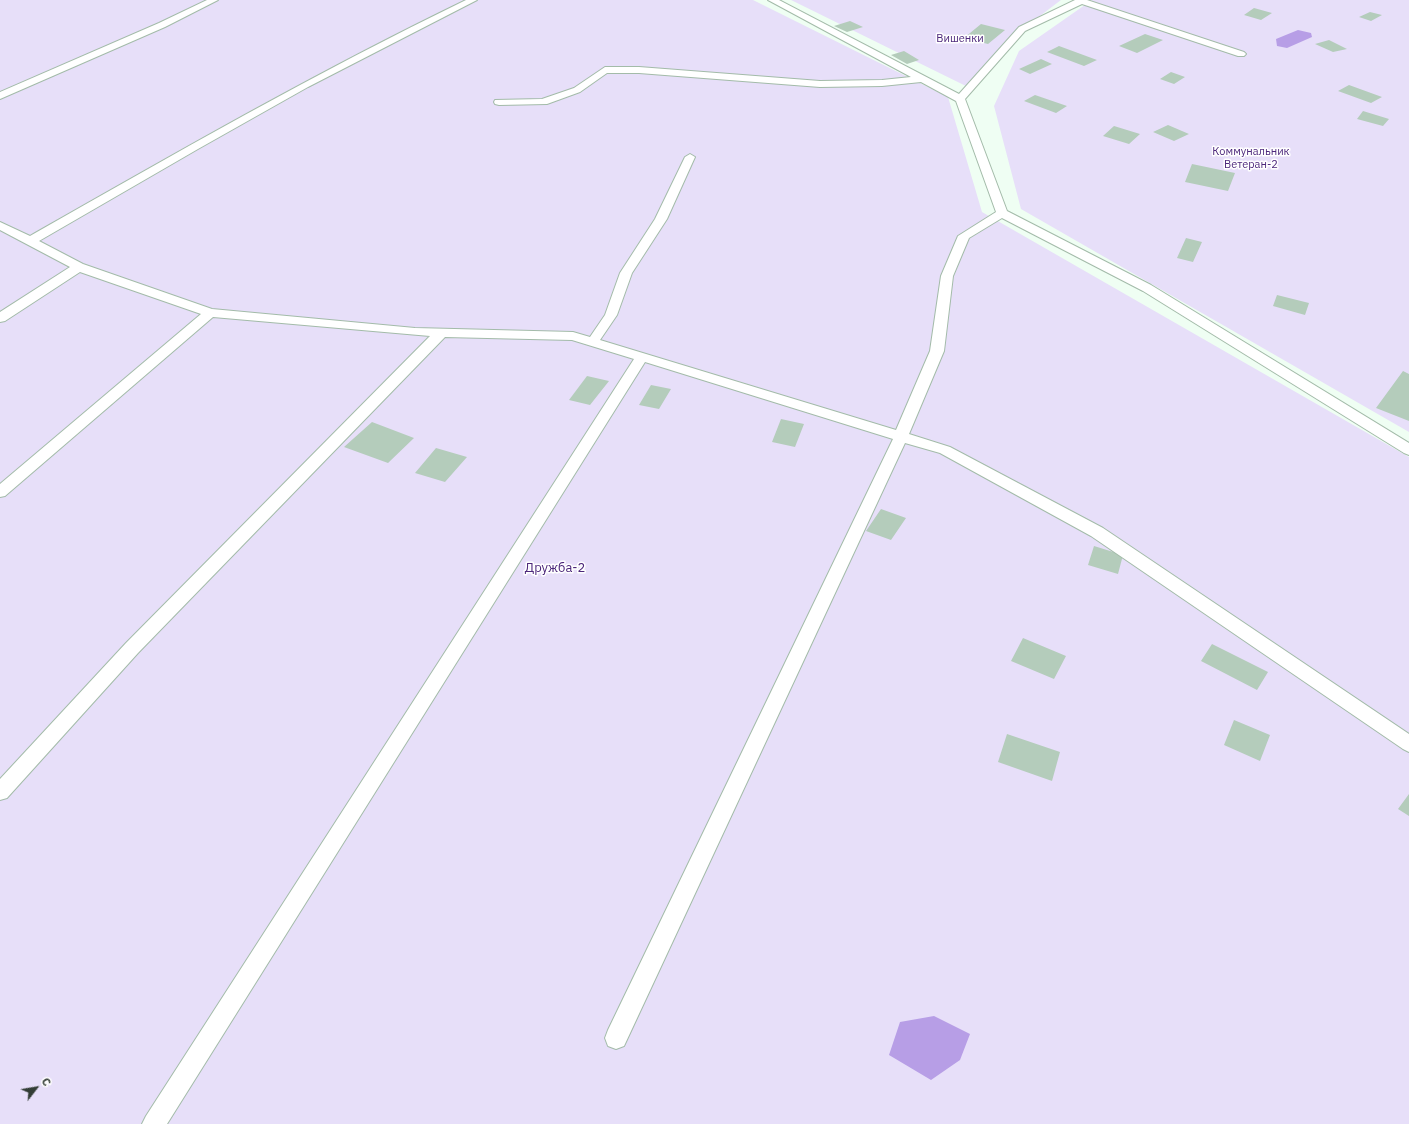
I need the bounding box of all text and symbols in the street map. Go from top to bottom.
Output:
park label: Вишенки [936,32,984,46]
park label: Коммунальник Ветеран-2 [1212,145,1290,171]
park label: Дружба-2 [525,560,585,576]
north arrow [16,1068,56,1108]
text: С [38,1075,54,1088]

